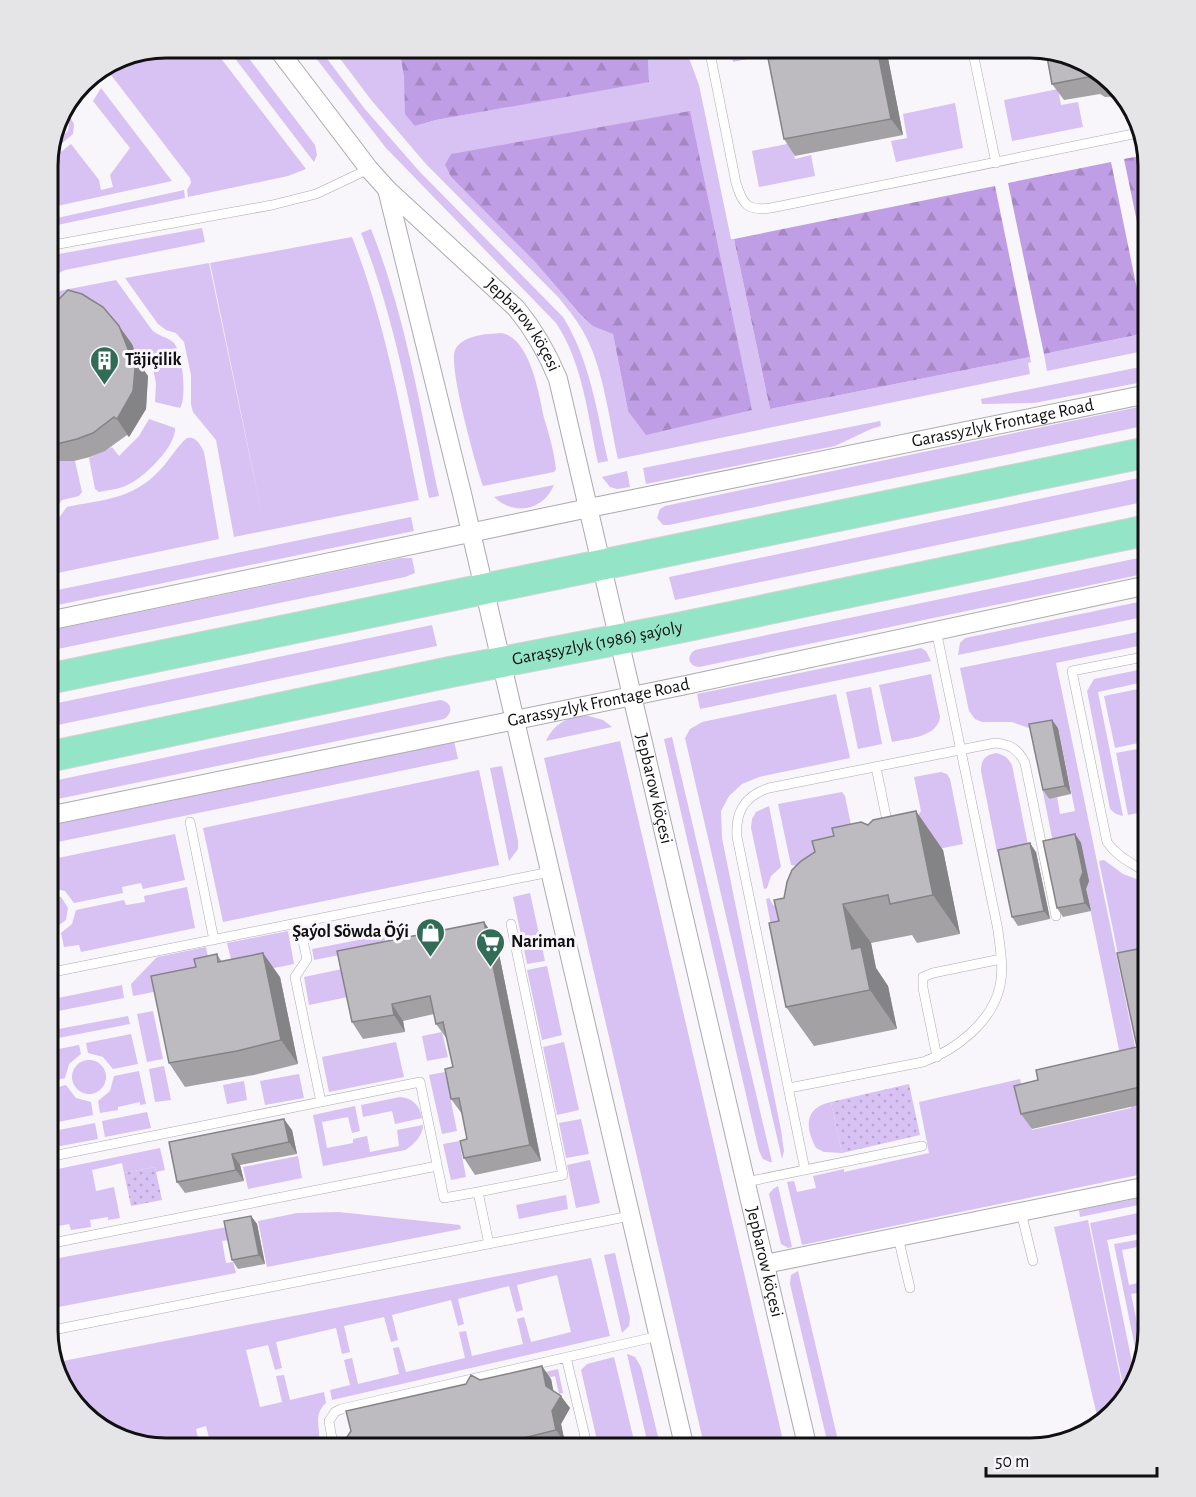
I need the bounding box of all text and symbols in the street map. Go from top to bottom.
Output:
street label: Jepbarow köçesi [481,275,563,374]
building icon: Täjiçilik [88,344,120,386]
place label: Täjiçilik [125,351,181,369]
street label: Garassyzlyk Frontage Road [910,396,1095,451]
street label: Garaşsyzlyk (1986) şaýoly [511,618,685,669]
street label: Garassyzlyk Frontage Road [506,675,691,730]
street label: Jepbarow köçesi [632,732,675,846]
shop icon: Şaýol Söwda Öýi [414,916,446,958]
place label: Şaýol Söwda Öýi [292,920,409,941]
supermarket icon: Nariman [474,926,506,968]
place label: Nariman [511,933,575,951]
street label: Jepbarow köçesi [743,1205,786,1319]
scale bar [986,1440,1157,1478]
text: 50 m [995,1453,1029,1471]

